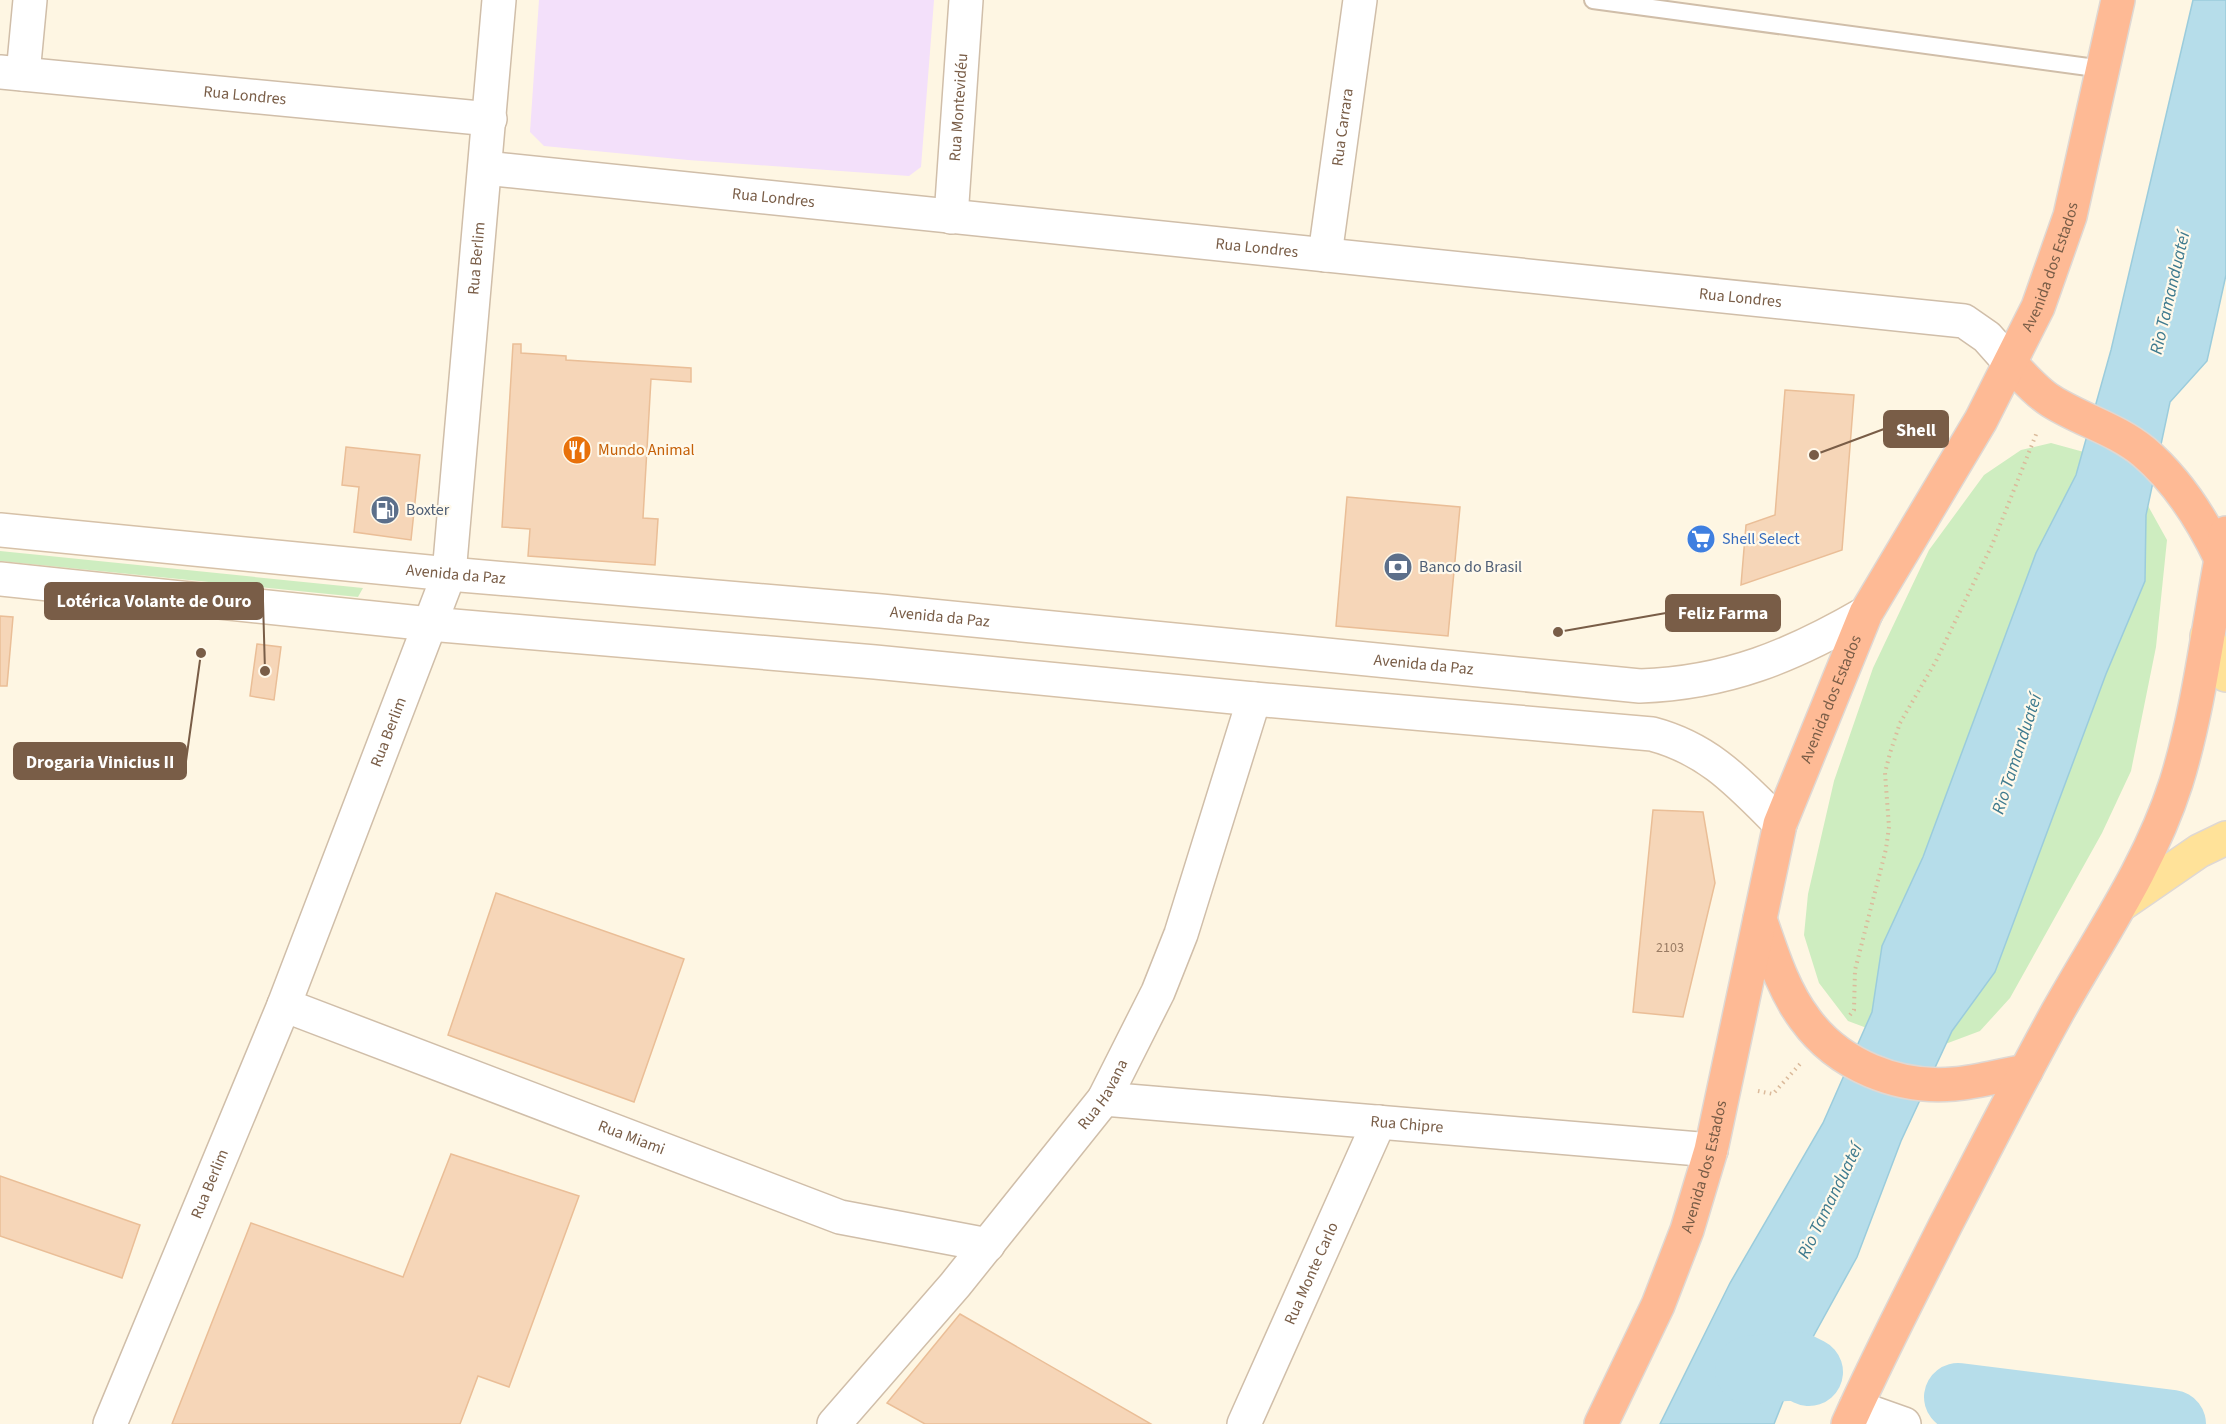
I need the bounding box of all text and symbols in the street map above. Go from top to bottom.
street label: Rua Montevidéu [944,52,973,162]
street label: Rua Londres [202,81,288,110]
street label: Rua Carrara [1326,87,1359,168]
street label: Rua Londres [731,183,816,213]
street label: Avenida dos Estados [2016,200,2084,336]
street label: Rua Berlim [462,221,491,296]
water label: Rio Tamanduateí [2144,226,2197,357]
street label: Rua Londres [1214,233,1300,263]
street label: Rua Londres [1698,283,1783,313]
callout: Shell [1884,411,1948,447]
text: Shell [1896,418,1936,443]
restaurant icon: Mundo Animal [561,434,593,466]
place label: Mundo Animal [598,439,695,461]
fuel station icon: Boxter [369,494,401,526]
place label: Boxter [406,499,450,521]
supermarket icon: Shell Select [1685,523,1717,555]
place label: Shell Select [1722,528,1800,550]
bank icon: Banco do Brasil [1382,551,1414,583]
place label: Banco do Brasil [1419,556,1522,578]
street label: Avenida da Paz [405,559,507,590]
callout: Lotérica Volante de Ouro [45,583,263,619]
text: Lotérica Volante de Ouro [57,589,251,614]
callout: Feliz Farma [1666,595,1780,631]
street label: Avenida da Paz [889,601,991,633]
text: Feliz Farma [1678,601,1768,626]
street label: Avenida dos Estados [1795,631,1867,766]
street label: Avenida da Paz [1373,649,1475,681]
water label: Rio Tamanduateí [1986,688,2049,817]
street label: Rua Berlim [365,694,412,770]
callout: Drogaria Vinicius II [14,743,186,779]
text: Drogaria Vinicius II [26,750,174,775]
house number: 2103 [1656,938,1684,958]
street label: Rua Havana [1073,1055,1133,1134]
street label: Avenida dos Estados [1676,1098,1732,1236]
street label: Rua Chipre [1370,1110,1444,1138]
street label: Rua Miami [595,1115,668,1160]
water label: Rio Tamanduateí [1791,1137,1870,1263]
street label: Rua Berlim [185,1146,234,1222]
street label: Rua Monte Carlo [1279,1219,1344,1328]

